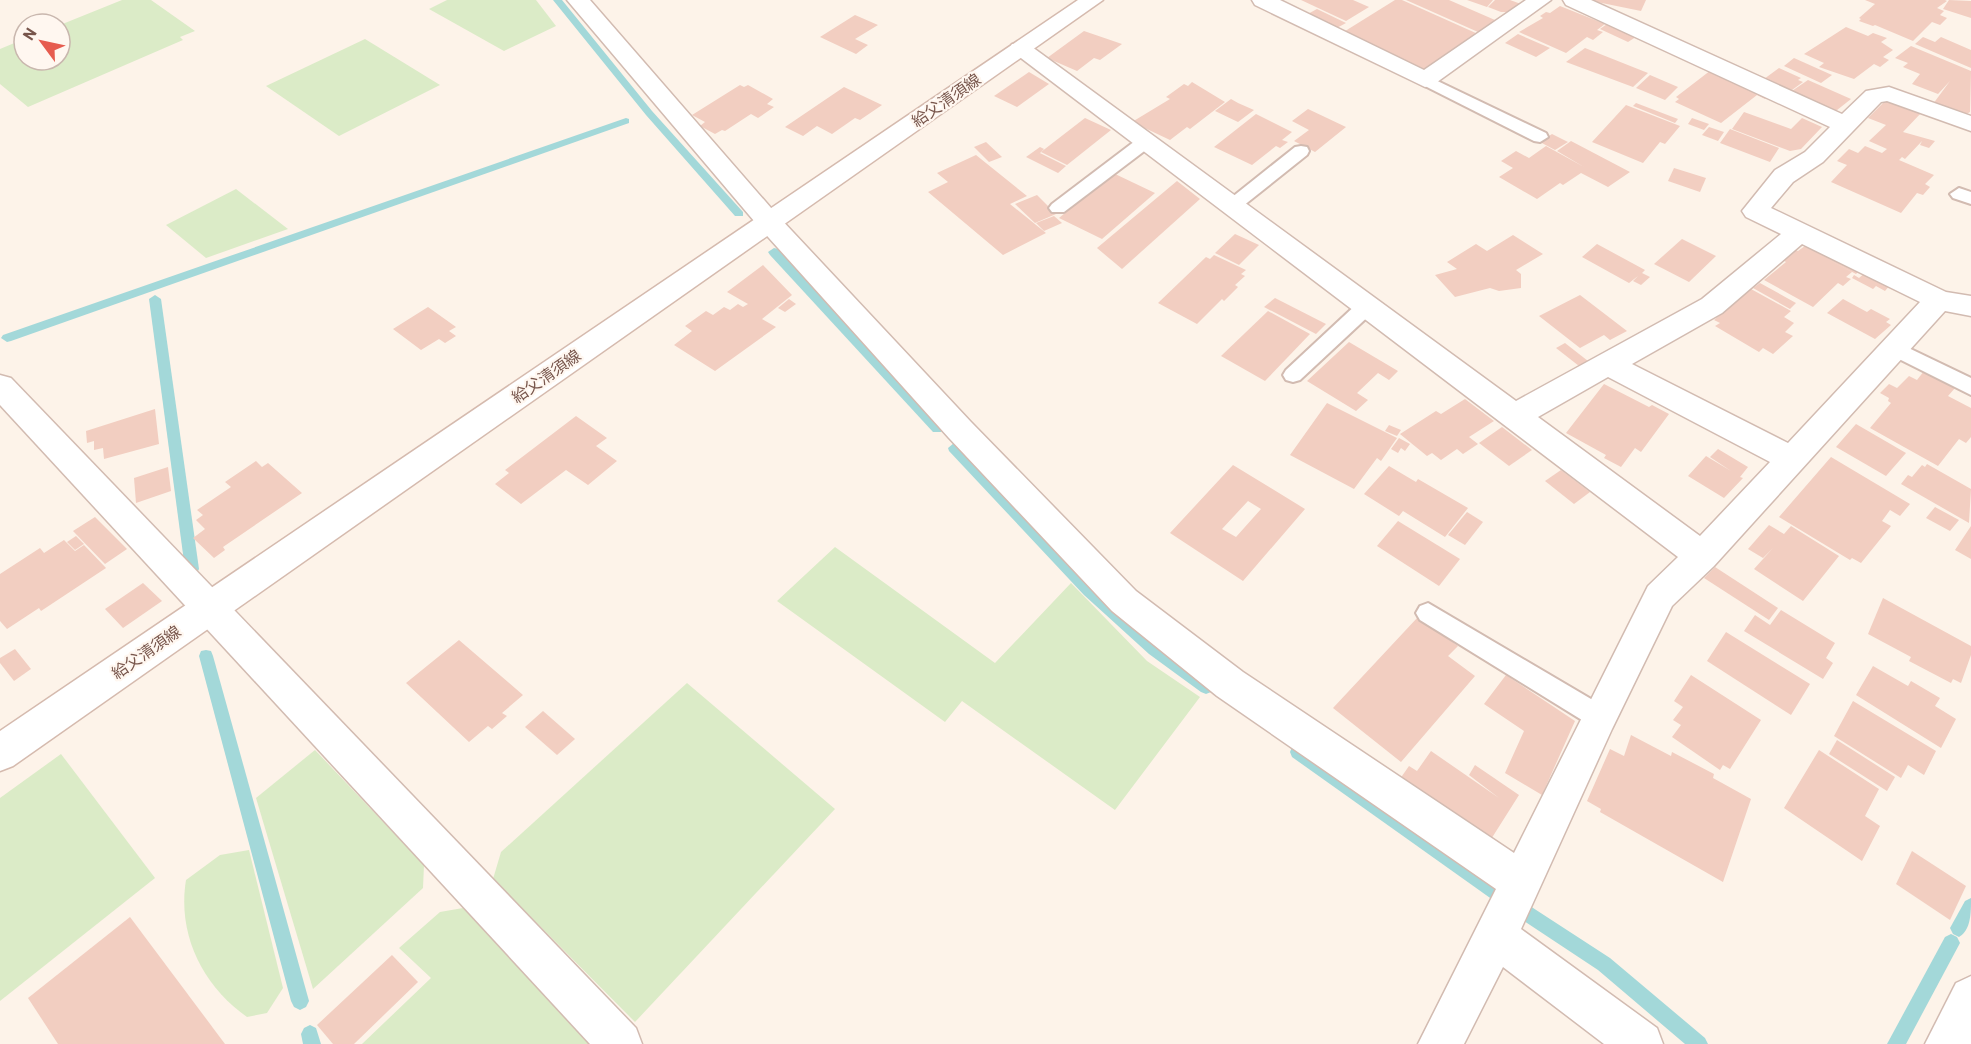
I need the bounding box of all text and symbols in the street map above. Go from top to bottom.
north arrow [12,12,72,72]
text: N [18,24,40,43]
street label: 給父清須線 [907,69,984,130]
street label: 給父清須線 [507,345,584,406]
street label: 給父清須線 [107,621,184,682]

